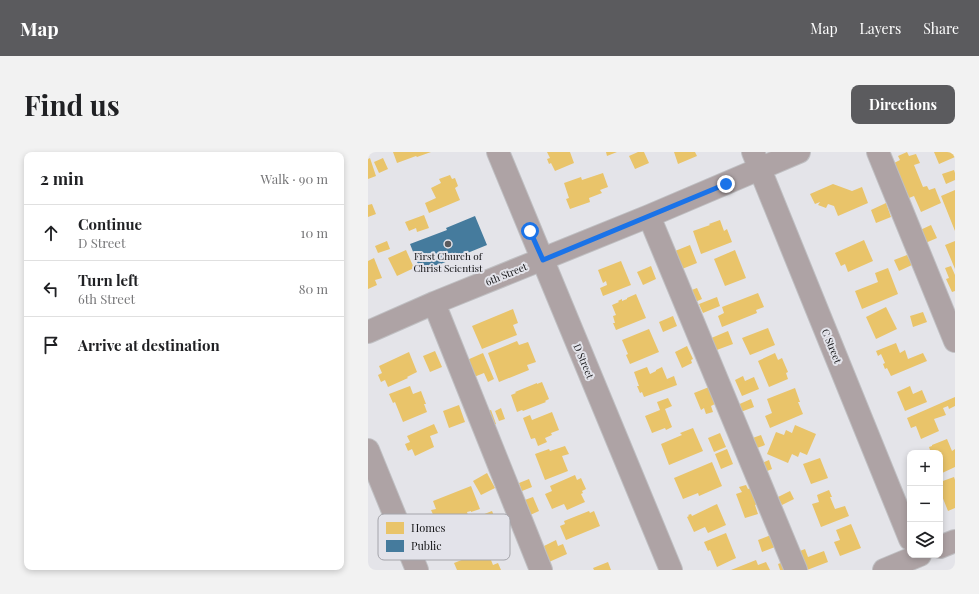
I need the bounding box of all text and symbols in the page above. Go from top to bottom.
text: Map [20,15,59,41]
text: Map [810,19,838,38]
text: Layers [860,19,901,38]
text: Share [923,19,959,38]
button: Directions [851,85,955,124]
text: Find us [24,86,120,123]
text: 2 min [40,167,84,189]
text: Walk · 90 m [261,170,328,187]
route end [717,175,735,193]
text: Continue [78,214,142,234]
icon: ahead [40,222,62,244]
route start [521,222,539,240]
text: 10 m [301,224,328,241]
text: D Street [78,234,126,251]
marker: First Church of Christ Scientist [443,239,453,249]
place label: First Church of Christ Scientist [413,249,483,275]
street label: 6th Street [483,259,529,289]
text: Turn left [78,270,139,290]
icon: left [40,278,62,300]
text: 80 m [299,280,328,297]
text: 6th Street [78,290,135,307]
street label: C Street [819,327,845,366]
icon: arrive [40,334,62,356]
text: Arrive at destination [78,335,220,355]
street label: D Street [570,341,598,381]
map controls [907,450,943,558]
button: + [907,450,943,486]
button: − [907,486,943,522]
legend [378,514,510,560]
text: Homes [411,520,445,535]
button: layers [907,522,943,558]
text: Public [411,538,442,553]

